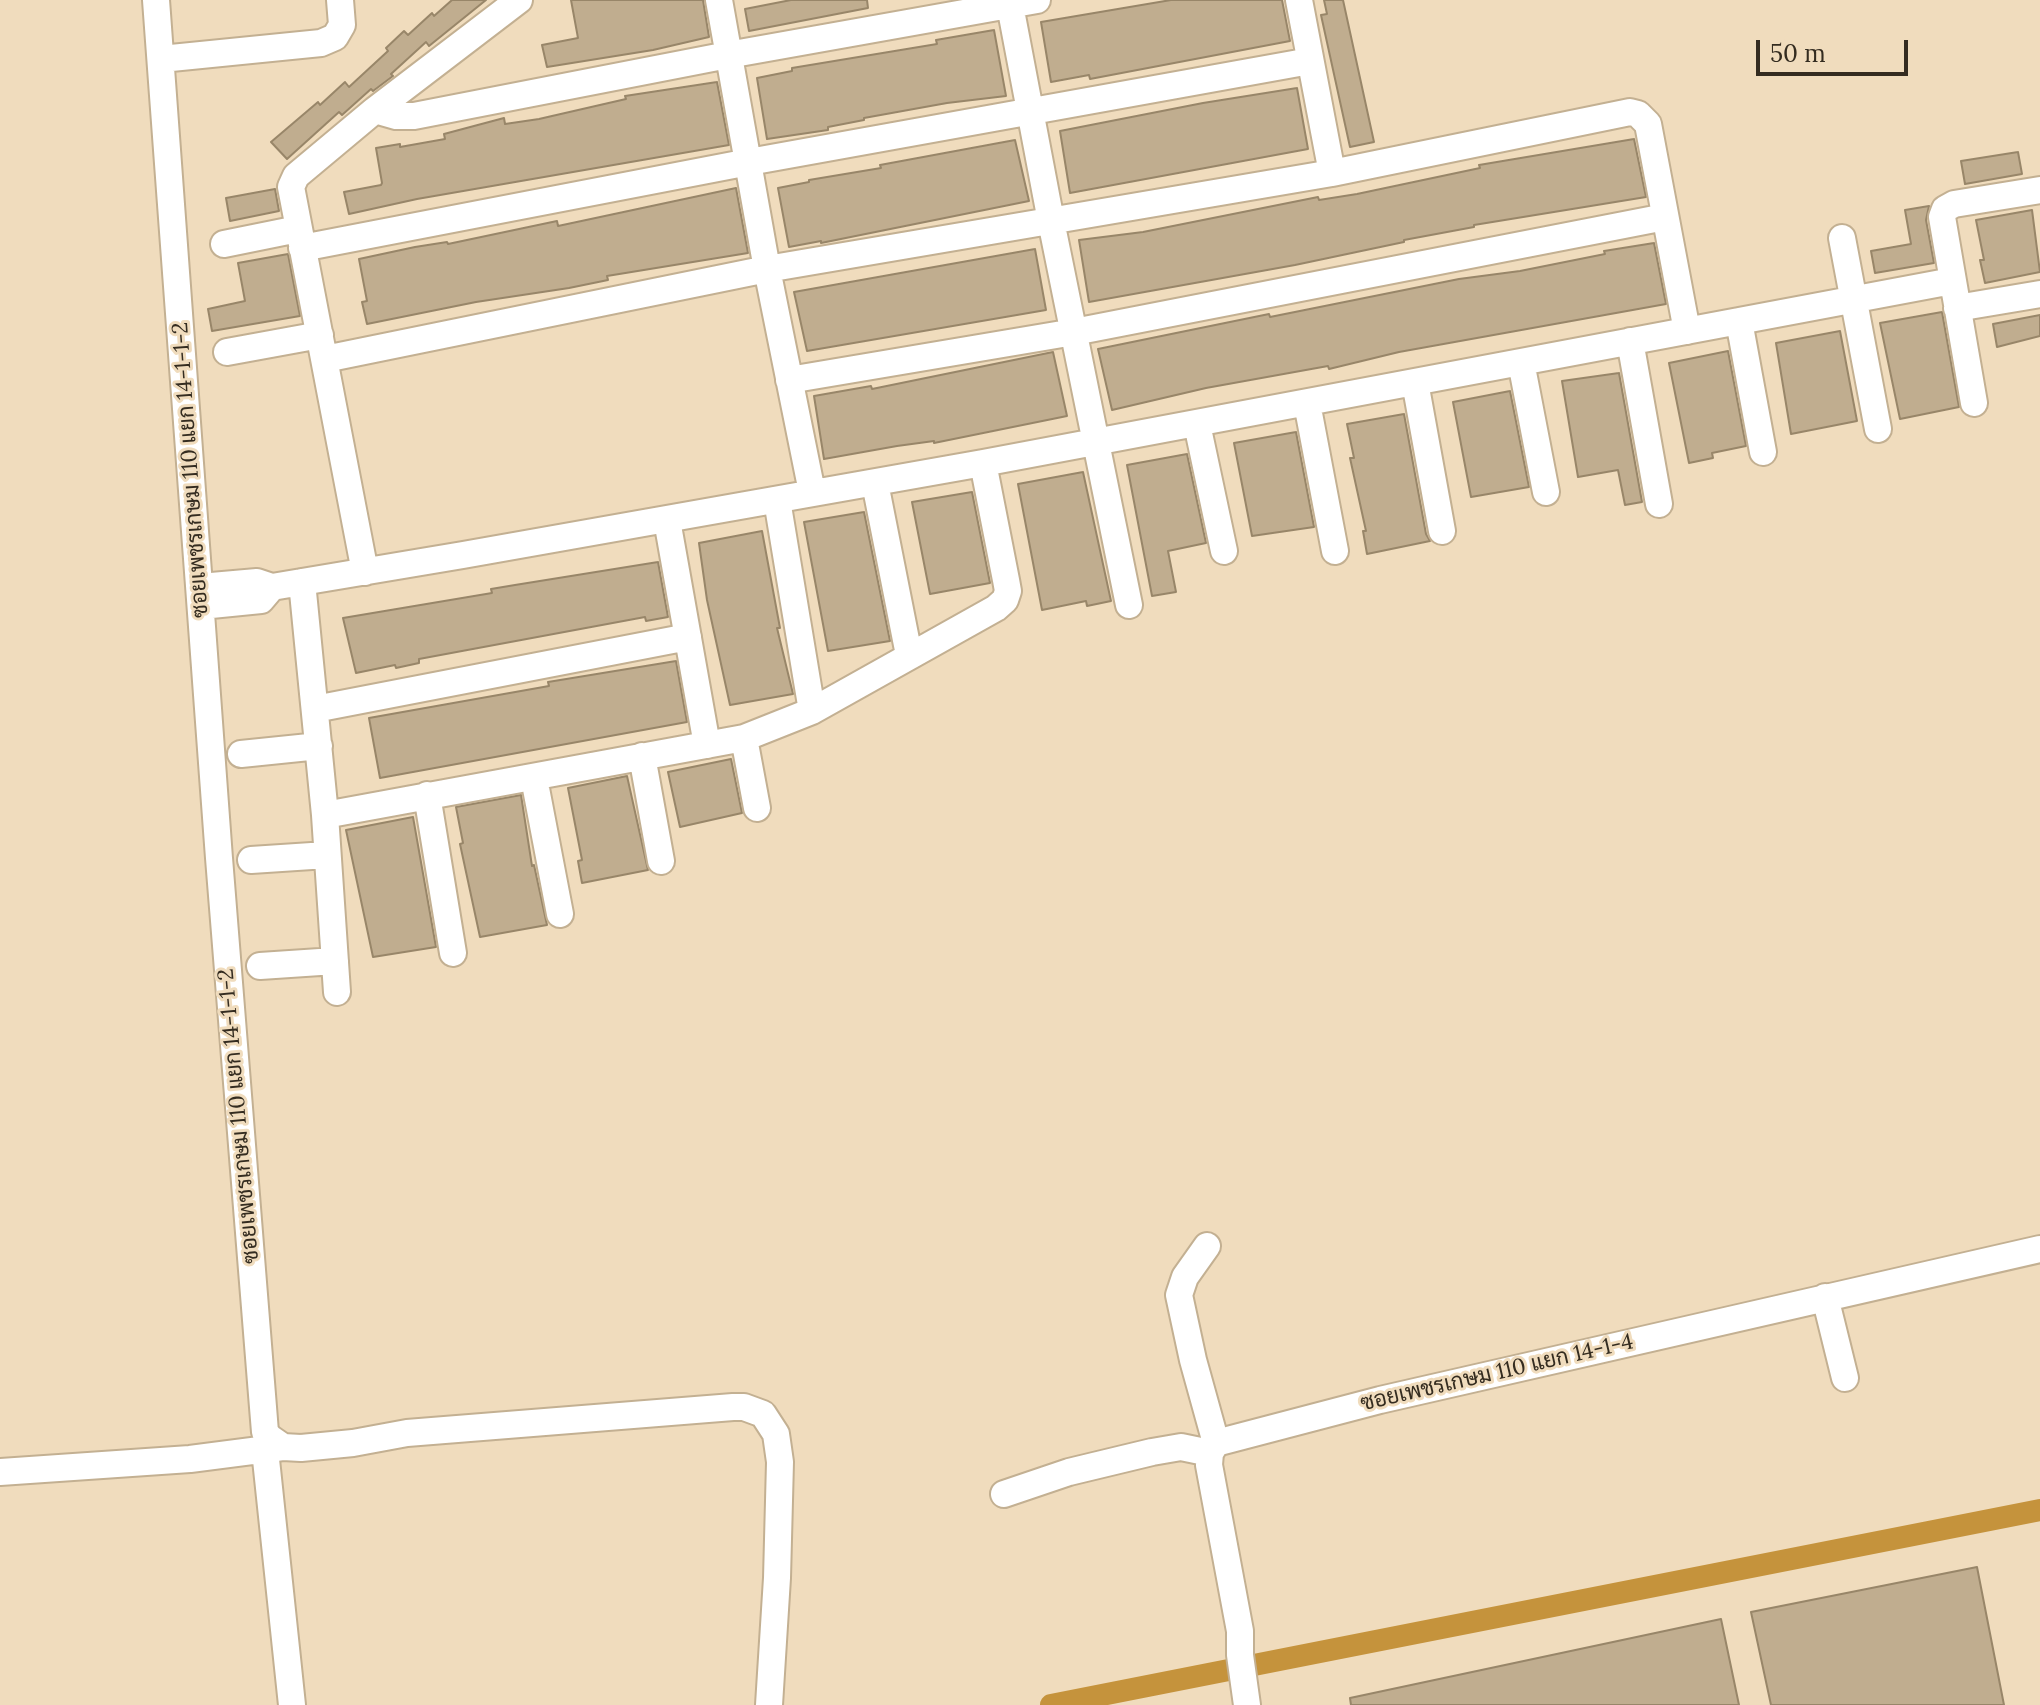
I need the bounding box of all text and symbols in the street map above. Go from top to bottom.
scale bar [1760,24,1912,74]
text: 50 m [1770,38,1826,69]
street label: ซอยเพชรเกษม 110 แยก 14-1-1-2 [167,321,215,619]
street label: ซอยเพชรเกษม 110 แยก 14-1-1-2 [213,967,265,1265]
street label: ซอยเพชรเกษม 110 แยก 14-1-4 [1358,1329,1636,1417]

